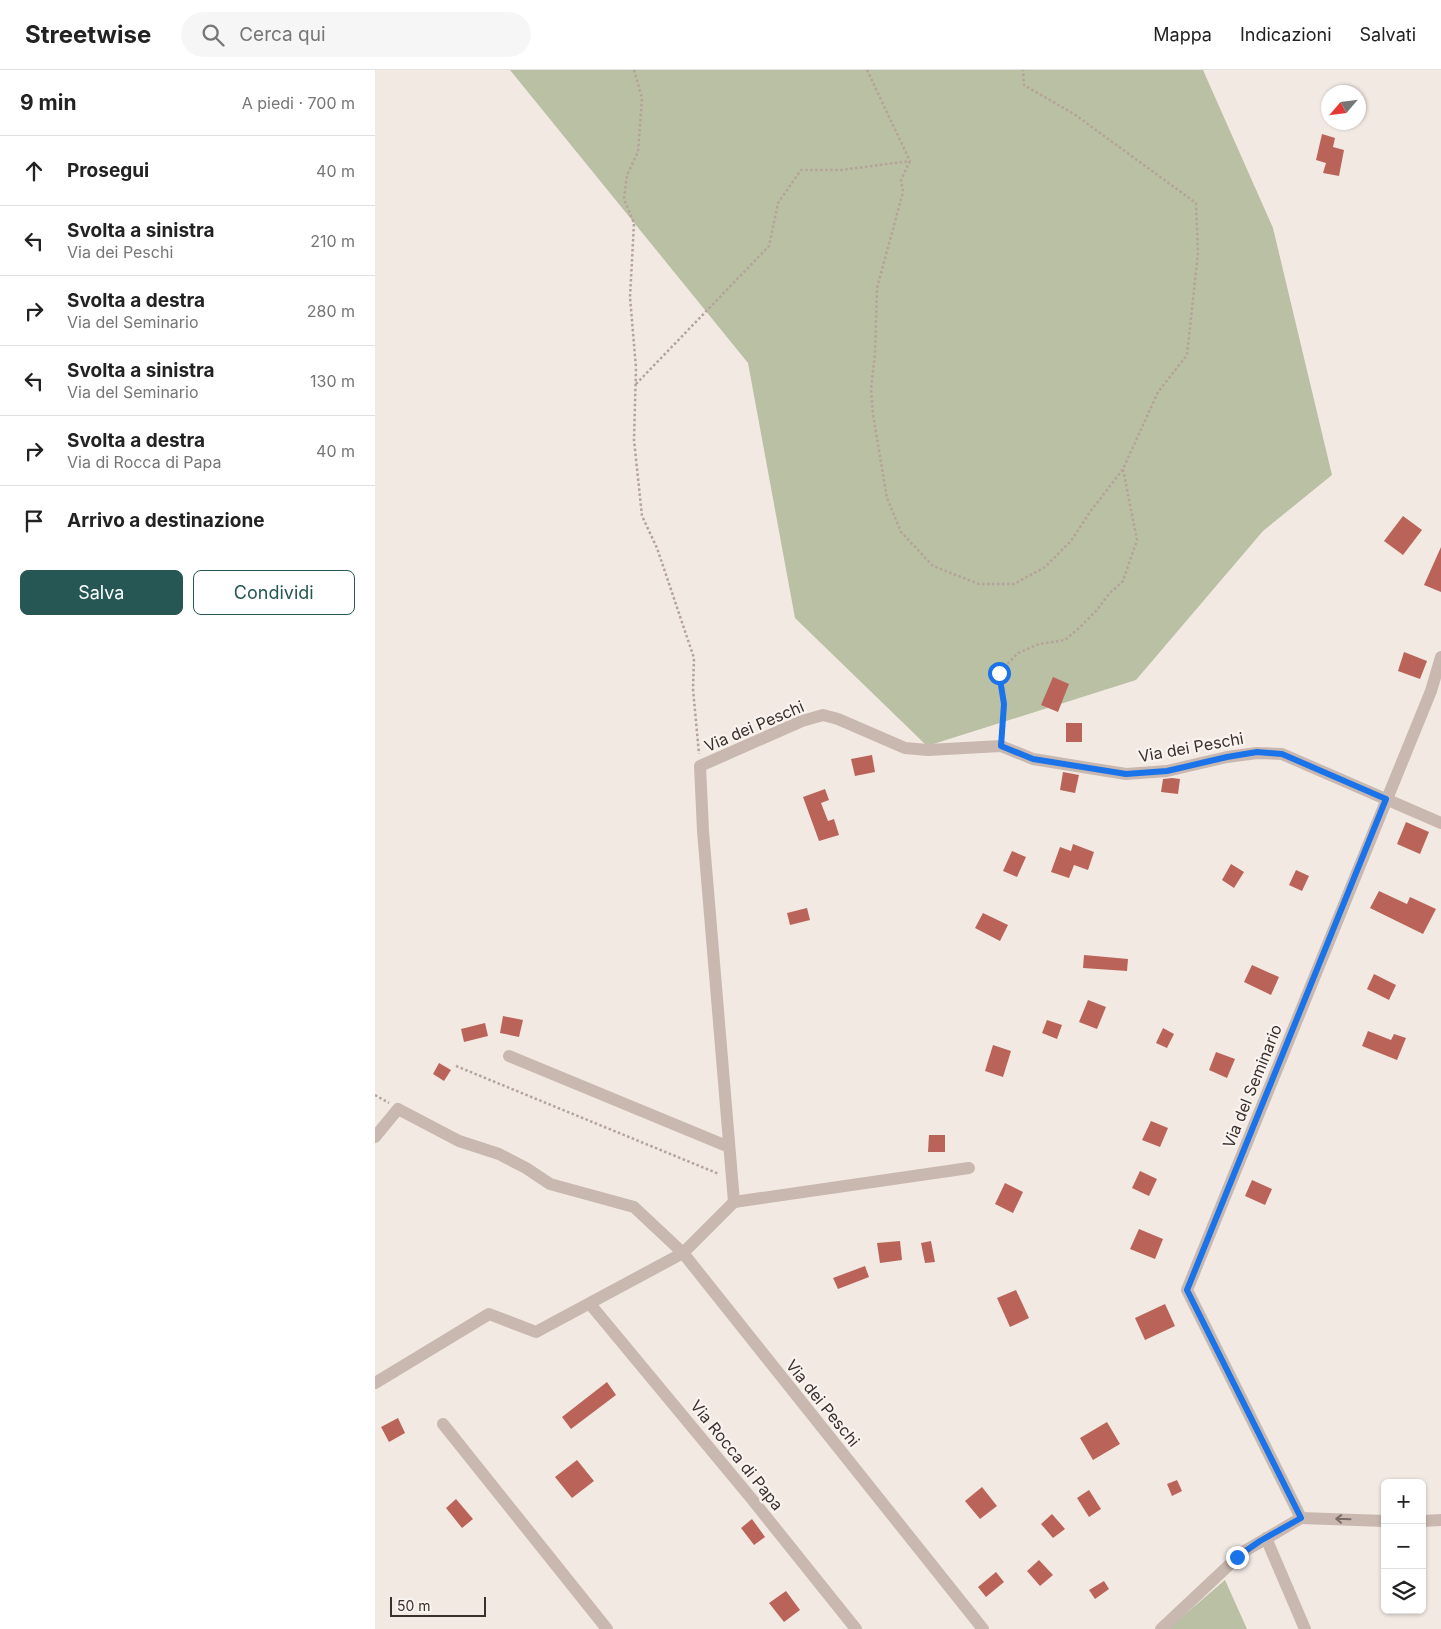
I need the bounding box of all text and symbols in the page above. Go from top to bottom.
search box [181,12,531,57]
text: Streetwise [25,20,151,49]
icon: search [199,21,227,49]
text: Cerca qui [239,23,326,46]
text: Mappa [1153,24,1212,45]
text: Indicazioni [1240,24,1332,45]
text: Salvati [1360,24,1416,45]
north arrow [1321,85,1366,130]
text: 9 min [20,90,77,115]
text: A piedi · 700 m [242,93,355,113]
icon: ahead [20,157,48,185]
text: Prosegui [67,159,149,182]
text: 40 m [316,161,355,181]
text: Svolta a sinistra [67,219,215,242]
icon: left [20,227,48,255]
text: 210 m [310,231,355,251]
text: Via dei Peschi [67,242,173,262]
text: Svolta a destra [67,289,205,312]
icon: right [20,297,48,325]
text: 280 m [307,301,355,321]
text: Via del Seminario [67,312,199,332]
text: Svolta a sinistra [67,359,215,382]
icon: left [20,367,48,395]
text: 130 m [310,371,355,391]
text: Via del Seminario [67,382,199,402]
text: Svolta a destra [67,429,205,452]
icon: right [20,437,48,465]
text: 40 m [316,441,355,461]
text: Via di Rocca di Papa [67,452,221,472]
icon: arrive [20,507,48,535]
text: Arrivo a destinazione [67,509,265,532]
button: Salva [20,570,183,615]
button: Condividi [193,570,355,615]
route start [988,662,1011,685]
street label: Via dei Peschi [701,696,807,756]
street label: Via dei Peschi [1137,728,1245,766]
street label: Via del Seminario [1218,1021,1286,1151]
street label: Via dei Peschi [782,1355,864,1451]
street label: Via Rocca di Papa [686,1396,788,1514]
map controls [1381,1479,1426,1614]
button: + [1381,1479,1426,1524]
one-way arrow [1335,1515,1351,1524]
button: − [1381,1524,1426,1569]
route end [1226,1546,1249,1569]
button: layers [1381,1569,1426,1614]
scale bar [390,1594,486,1617]
text: 50 m [397,1597,431,1614]

